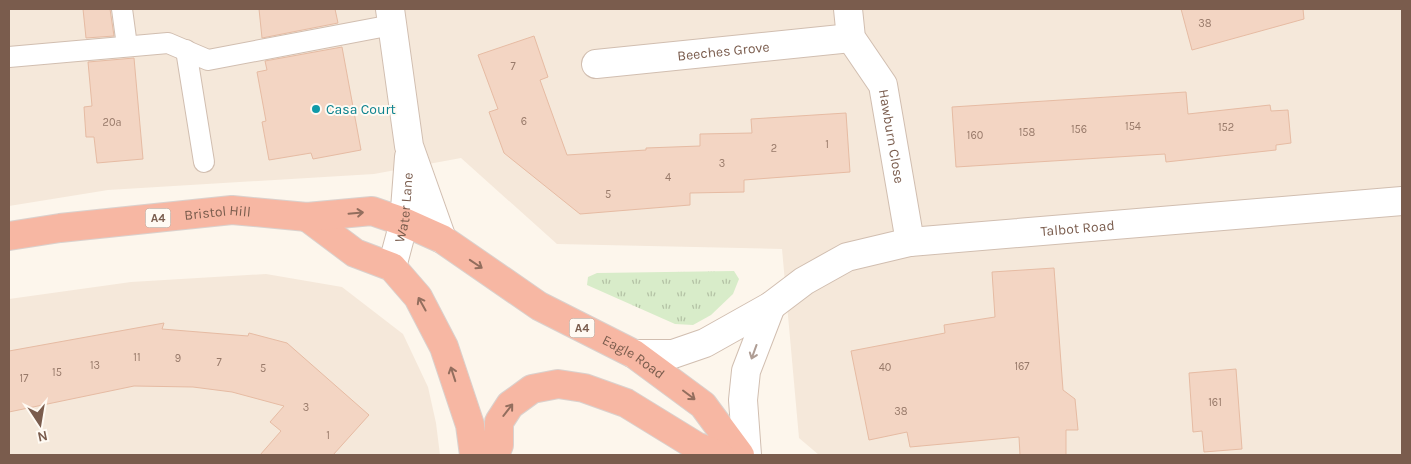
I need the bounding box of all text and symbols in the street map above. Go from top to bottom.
house number: 38 [1198,17,1212,30]
street label: Beeches Grove [676,38,770,65]
house number: 7 [510,60,516,73]
street label: Hawburn Close [875,88,908,185]
place label: Casa Court [326,101,396,118]
marker: Casa Court [310,103,322,115]
house number: 6 [521,115,527,128]
house number: 20a [103,116,121,129]
house number: 154 [1125,120,1141,133]
house number: 152 [1218,121,1234,134]
house number: 156 [1071,123,1087,136]
house number: 158 [1019,126,1036,139]
house number: 160 [967,129,983,142]
house number: 1 [825,138,829,151]
house number: 2 [771,142,777,155]
house number: 3 [719,157,725,170]
house number: 4 [665,171,671,184]
street label: Water Lane [391,172,417,244]
house number: 5 [605,188,611,201]
street label: Bristol Hill [183,202,252,224]
road number: A4 [146,208,170,228]
one-way arrow [348,208,364,217]
street label: Talbot Road [1040,217,1115,240]
one-way arrow [469,259,483,269]
one-way arrow [417,296,427,311]
road number: A4 [570,318,594,338]
street label: Eagle Road [600,331,668,383]
one-way arrow [749,344,758,359]
house number: 11 [133,351,141,364]
house number: 9 [175,352,181,365]
house number: 7 [216,356,222,369]
house number: 13 [90,359,100,372]
house number: 167 [1014,360,1030,373]
house number: 40 [879,361,891,374]
house number: 5 [260,362,266,375]
house number: 15 [52,366,62,379]
one-way arrow [448,367,457,383]
house number: 17 [20,372,28,385]
one-way arrow [682,390,696,400]
house number: 161 [1208,396,1222,409]
north arrow [15,399,65,449]
house number: 3 [303,401,309,414]
one-way arrow [502,404,513,417]
house number: 38 [894,405,908,418]
text: N [36,427,49,446]
house number: 1 [326,429,330,442]

